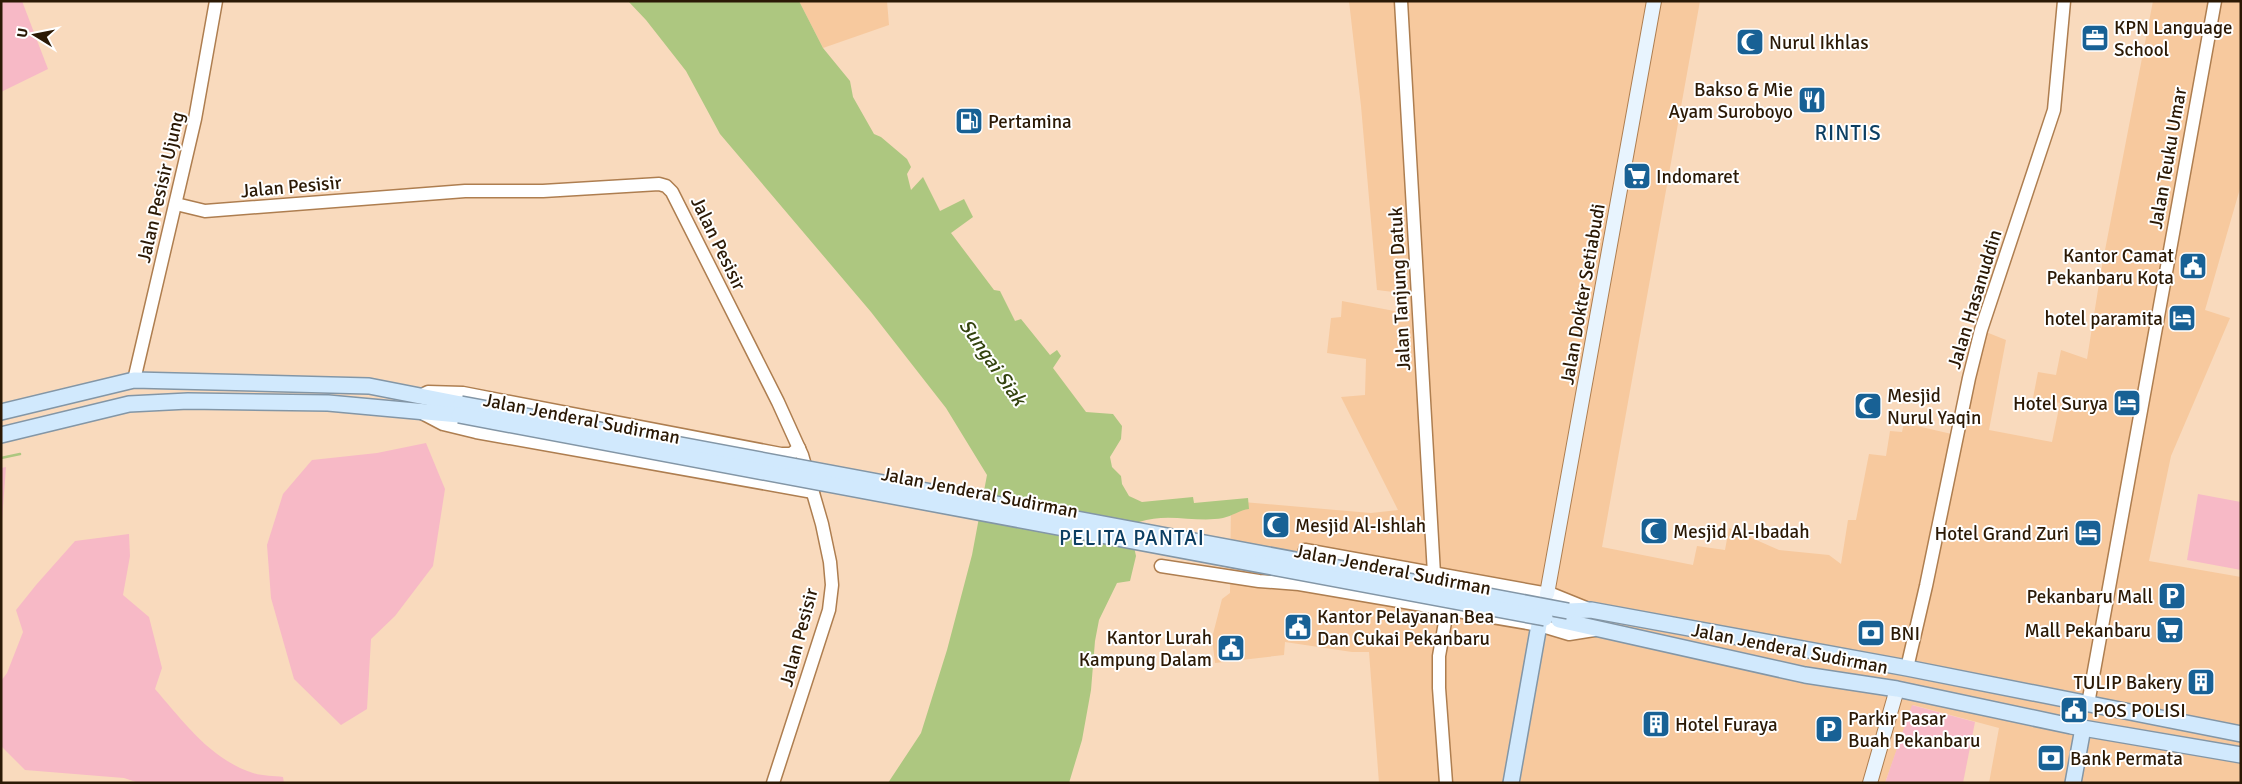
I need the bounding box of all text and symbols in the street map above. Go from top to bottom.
north arrow [10,10,60,60]
place label: KPN Language School [2114,16,2232,62]
office icon: KPN Language School [2080,23,2110,53]
text: U [13,27,32,39]
mosque icon: Nurul Ikhlas [1735,27,1765,57]
place label: Nurul Ikhlas [1769,31,1868,55]
place label: Bakso & Mie Ayam Suroboyo [1668,78,1793,124]
restaurant icon: Bakso & Mie Ayam Suroboyo [1797,85,1827,115]
street label: Jalan Teuku Umar [2144,85,2192,231]
fuel station icon: Pertamina [954,106,984,136]
street label: Jalan Pesisir Ujung [132,109,190,265]
place label: Pertamina [988,110,1072,134]
district label: RINTIS [1814,120,1882,146]
supermarket icon: Indomaret [1622,161,1652,191]
place label: Indomaret [1656,165,1740,189]
street label: Jalan Pesisir [240,171,343,203]
street label: Jalan Pesisir [685,193,751,294]
street label: Jalan Dokter Setiabudi [1555,202,1611,387]
street label: Jalan Tanjung Datuk [1384,206,1416,371]
street label: Jalan Hasanuddin [1942,227,2008,372]
place label: Kantor Camat Pekanbaru Kota [2046,244,2174,290]
public building icon: Kantor Camat Pekanbaru Kota [2178,251,2208,281]
hotel icon: hotel paramita [2167,303,2197,333]
place label: hotel paramita [2045,307,2163,331]
water label: Sungai Siak [954,314,1033,412]
place label: Mesjid Nurul Yaqin [1887,384,1981,430]
street label: Jalan Jenderal Sudirman [481,388,682,450]
hotel icon: Hotel Surya [2112,388,2142,418]
mosque icon: Mesjid Nurul Yaqin [1853,391,1883,421]
place label: Hotel Surya [2013,392,2108,416]
street label: Jalan Jenderal Sudirman [879,462,1080,524]
mosque icon: Mesjid Al-Ishlah [1261,510,1291,540]
place label: Mesjid Al-Ishlah [1295,514,1426,538]
mosque icon: Mesjid Al-Ibadah [1639,516,1669,546]
hotel icon: Hotel Grand Zuri [2073,518,2103,548]
place label: Mesjid Al-Ibadah [1673,520,1810,544]
place label: Hotel Grand Zuri [1934,522,2069,546]
district label: PELITA PANTAI [1059,525,1205,551]
street label: Jalan Jenderal Sudirman [1292,539,1493,601]
parking icon: Pekanbaru Mall [2157,581,2187,611]
street label: Jalan Pesisir [774,585,824,689]
place label: Pekanbaru Mall [2027,585,2153,609]
place label: Kantor Pelayanan Bea Dan Cukai Pekanbaru [1317,605,1494,651]
public building icon: Kantor Pelayanan Bea Dan Cukai Pekanbaru [1283,612,1313,642]
supermarket icon: Mall Pekanbaru [2155,615,2185,645]
street label: Jalan Jenderal Sudirman [1689,618,1890,680]
bank icon: BNI [1856,618,1886,648]
place label: Mall Pekanbaru [2025,619,2151,643]
place label: BNI [1890,622,1920,646]
place label: Kantor Lurah Kampung Dalam [1079,626,1212,672]
public building icon: Kantor Lurah Kampung Dalam [1216,633,1246,663]
building icon: TULIP Bakery [2186,667,2216,697]
place label: TULIP Bakery [2074,671,2182,695]
public building icon: POS POLISI [2059,695,2089,725]
place label: POS POLISI [2093,699,2186,723]
place label: Parkir Pasar Buah Pekanbaru [1848,707,1980,753]
building icon: Hotel Furaya [1641,709,1671,739]
place label: Hotel Furaya [1675,713,1778,737]
parking icon: Parkir Pasar Buah Pekanbaru [1814,714,1844,744]
bank icon: Bank Permata [2036,743,2066,773]
place label: Bank Permata [2070,747,2183,771]

